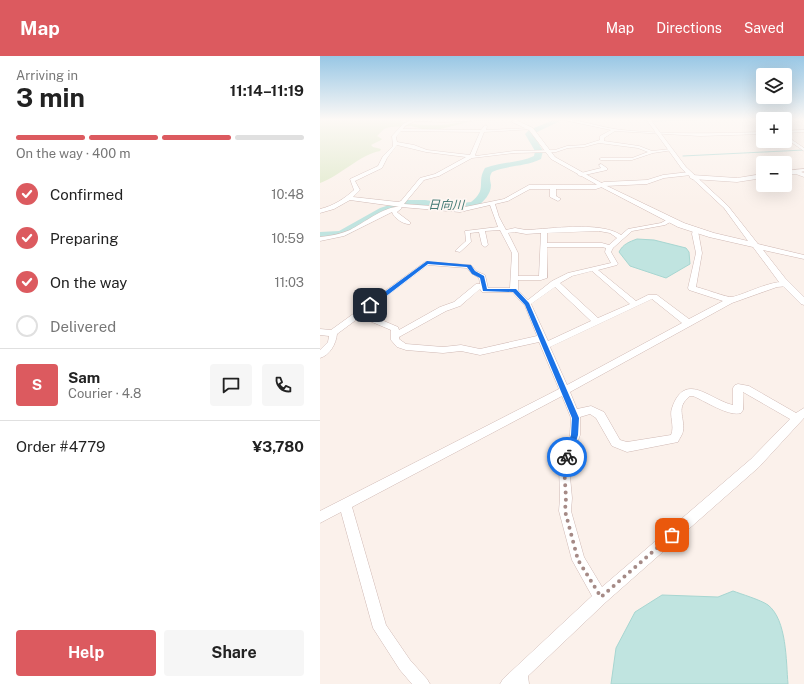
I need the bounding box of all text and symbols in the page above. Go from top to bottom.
text: Map [20,17,60,39]
text: Map [606,20,634,36]
text: Directions [656,20,722,36]
text: Saved [744,20,784,36]
text: Arriving in [16,68,78,83]
map controls [756,68,792,192]
button: layers [756,68,792,104]
text: 3 min [16,82,85,113]
text: 11:14–11:19 [230,82,304,99]
button: + [756,112,792,148]
text: On the way · 400 m [16,146,131,161]
button: − [756,156,792,192]
icon: check [16,183,38,205]
text: Confirmed [50,186,123,203]
text: 10:48 [271,187,304,202]
water label: 日向川 [428,198,466,212]
icon: check [16,227,38,249]
text: Preparing [50,230,119,247]
text: 10:59 [271,231,304,246]
icon: check [16,271,38,293]
text: On the way [50,274,127,291]
text: 11:03 [274,275,304,290]
pin [353,288,387,322]
icon: home [359,294,381,316]
text: Delivered [50,318,116,335]
button: chat [210,364,252,406]
button: phone [262,364,304,406]
text: Sam [68,369,100,386]
text: S [32,376,42,393]
text: Courier · 4.8 [68,386,141,401]
courier [547,437,587,477]
text: Order #4779 [16,438,105,455]
text: ¥3,780 [252,438,304,455]
icon: bike [556,446,578,468]
pin [655,518,689,552]
icon: bag [661,524,683,546]
button: Help [16,630,156,676]
button: Share [164,630,304,676]

